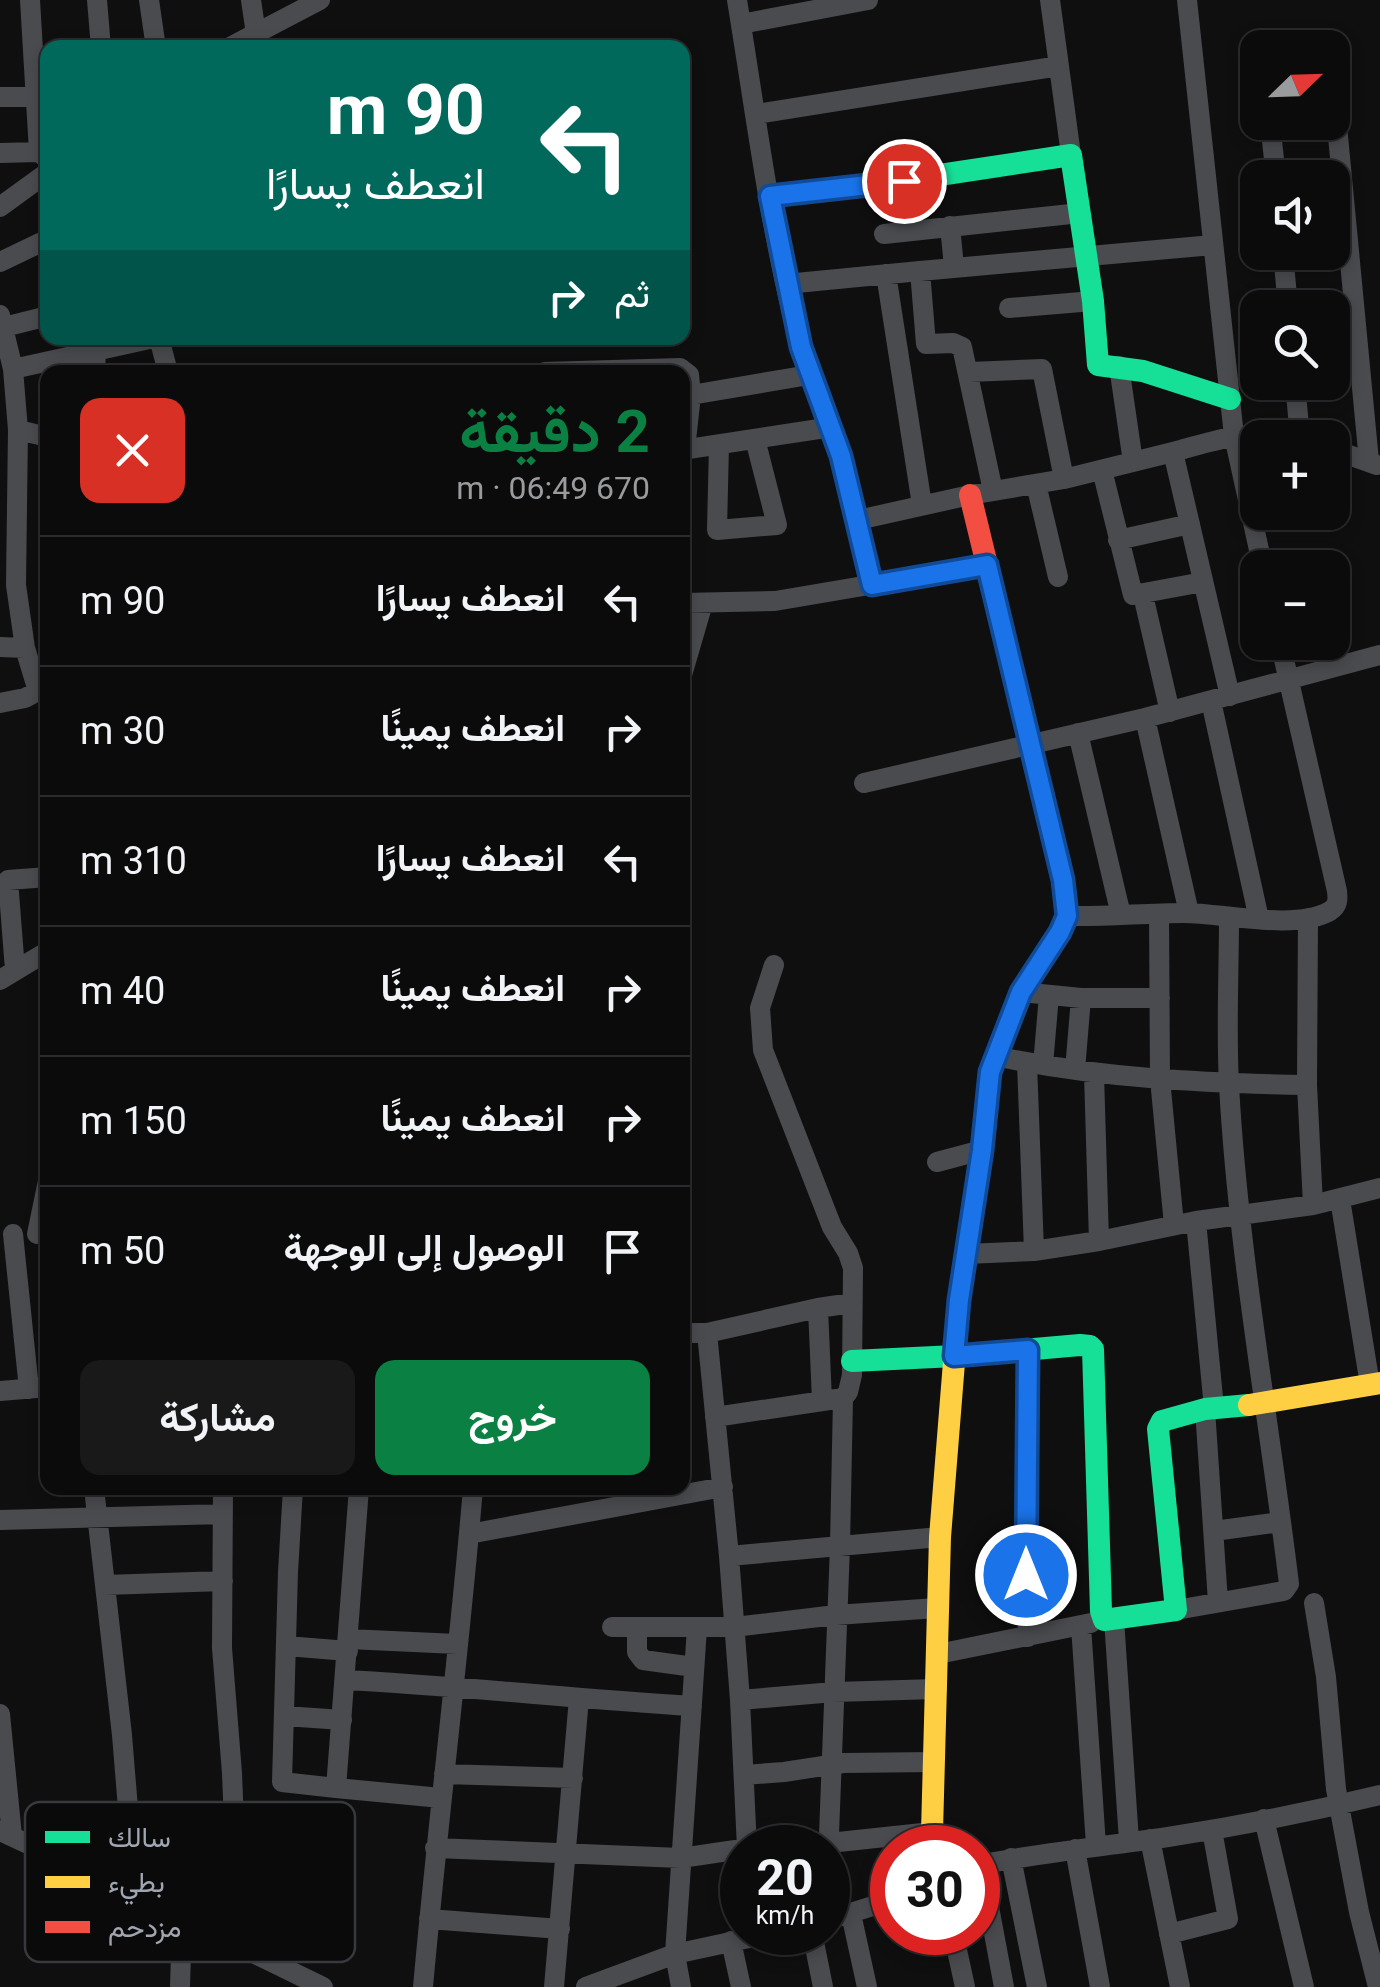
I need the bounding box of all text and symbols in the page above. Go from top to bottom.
north arrow [1240,30,1350,140]
map controls [1240,30,1350,660]
text: 90 m [327,69,485,151]
icon: left [520,80,650,210]
pin [862,139,947,224]
icon: arrive [877,154,932,209]
text: انعطف يسارًا [266,157,485,210]
button: sound [1240,160,1350,270]
icon: right [539,270,594,325]
text: ثم [614,272,650,316]
button: search [1240,290,1350,400]
text: 2 دقيقة [459,396,650,467]
button: close [80,398,185,503]
button: + [1240,420,1350,530]
text: 670 m · 06:49 [456,469,650,507]
button: − [1240,550,1350,660]
icon: left [595,574,650,629]
text: انعطف يسارًا [376,576,565,620]
text: 90 m [80,579,165,623]
icon: right [595,704,650,759]
text: انعطف يمينًا [380,706,565,750]
text: 30 m [80,709,165,753]
icon: left [595,834,650,889]
text: انعطف يسارًا [376,836,565,880]
text: 310 m [80,839,187,883]
icon: right [595,964,650,1019]
text: انعطف يمينًا [380,966,565,1010]
text: 40 m [80,969,165,1013]
icon: right [595,1094,650,1149]
text: انعطف يمينًا [380,1096,565,1140]
text: 150 m [80,1099,187,1143]
icon: arrive [595,1224,650,1279]
text: الوصول إلى الوجهة [283,1226,565,1270]
text: 50 m [80,1229,165,1273]
button: مشاركة [80,1360,355,1475]
button: خروج [375,1360,650,1475]
position arrow [974,1523,1078,1627]
legend [25,1802,355,1962]
text: سالك [108,1821,171,1854]
speed limit sign: 30 [870,1825,1000,1955]
text: 20 [756,1849,814,1907]
text: بطيء [108,1866,165,1905]
text: km/h [756,1901,814,1930]
text: مزدحم [108,1911,181,1946]

